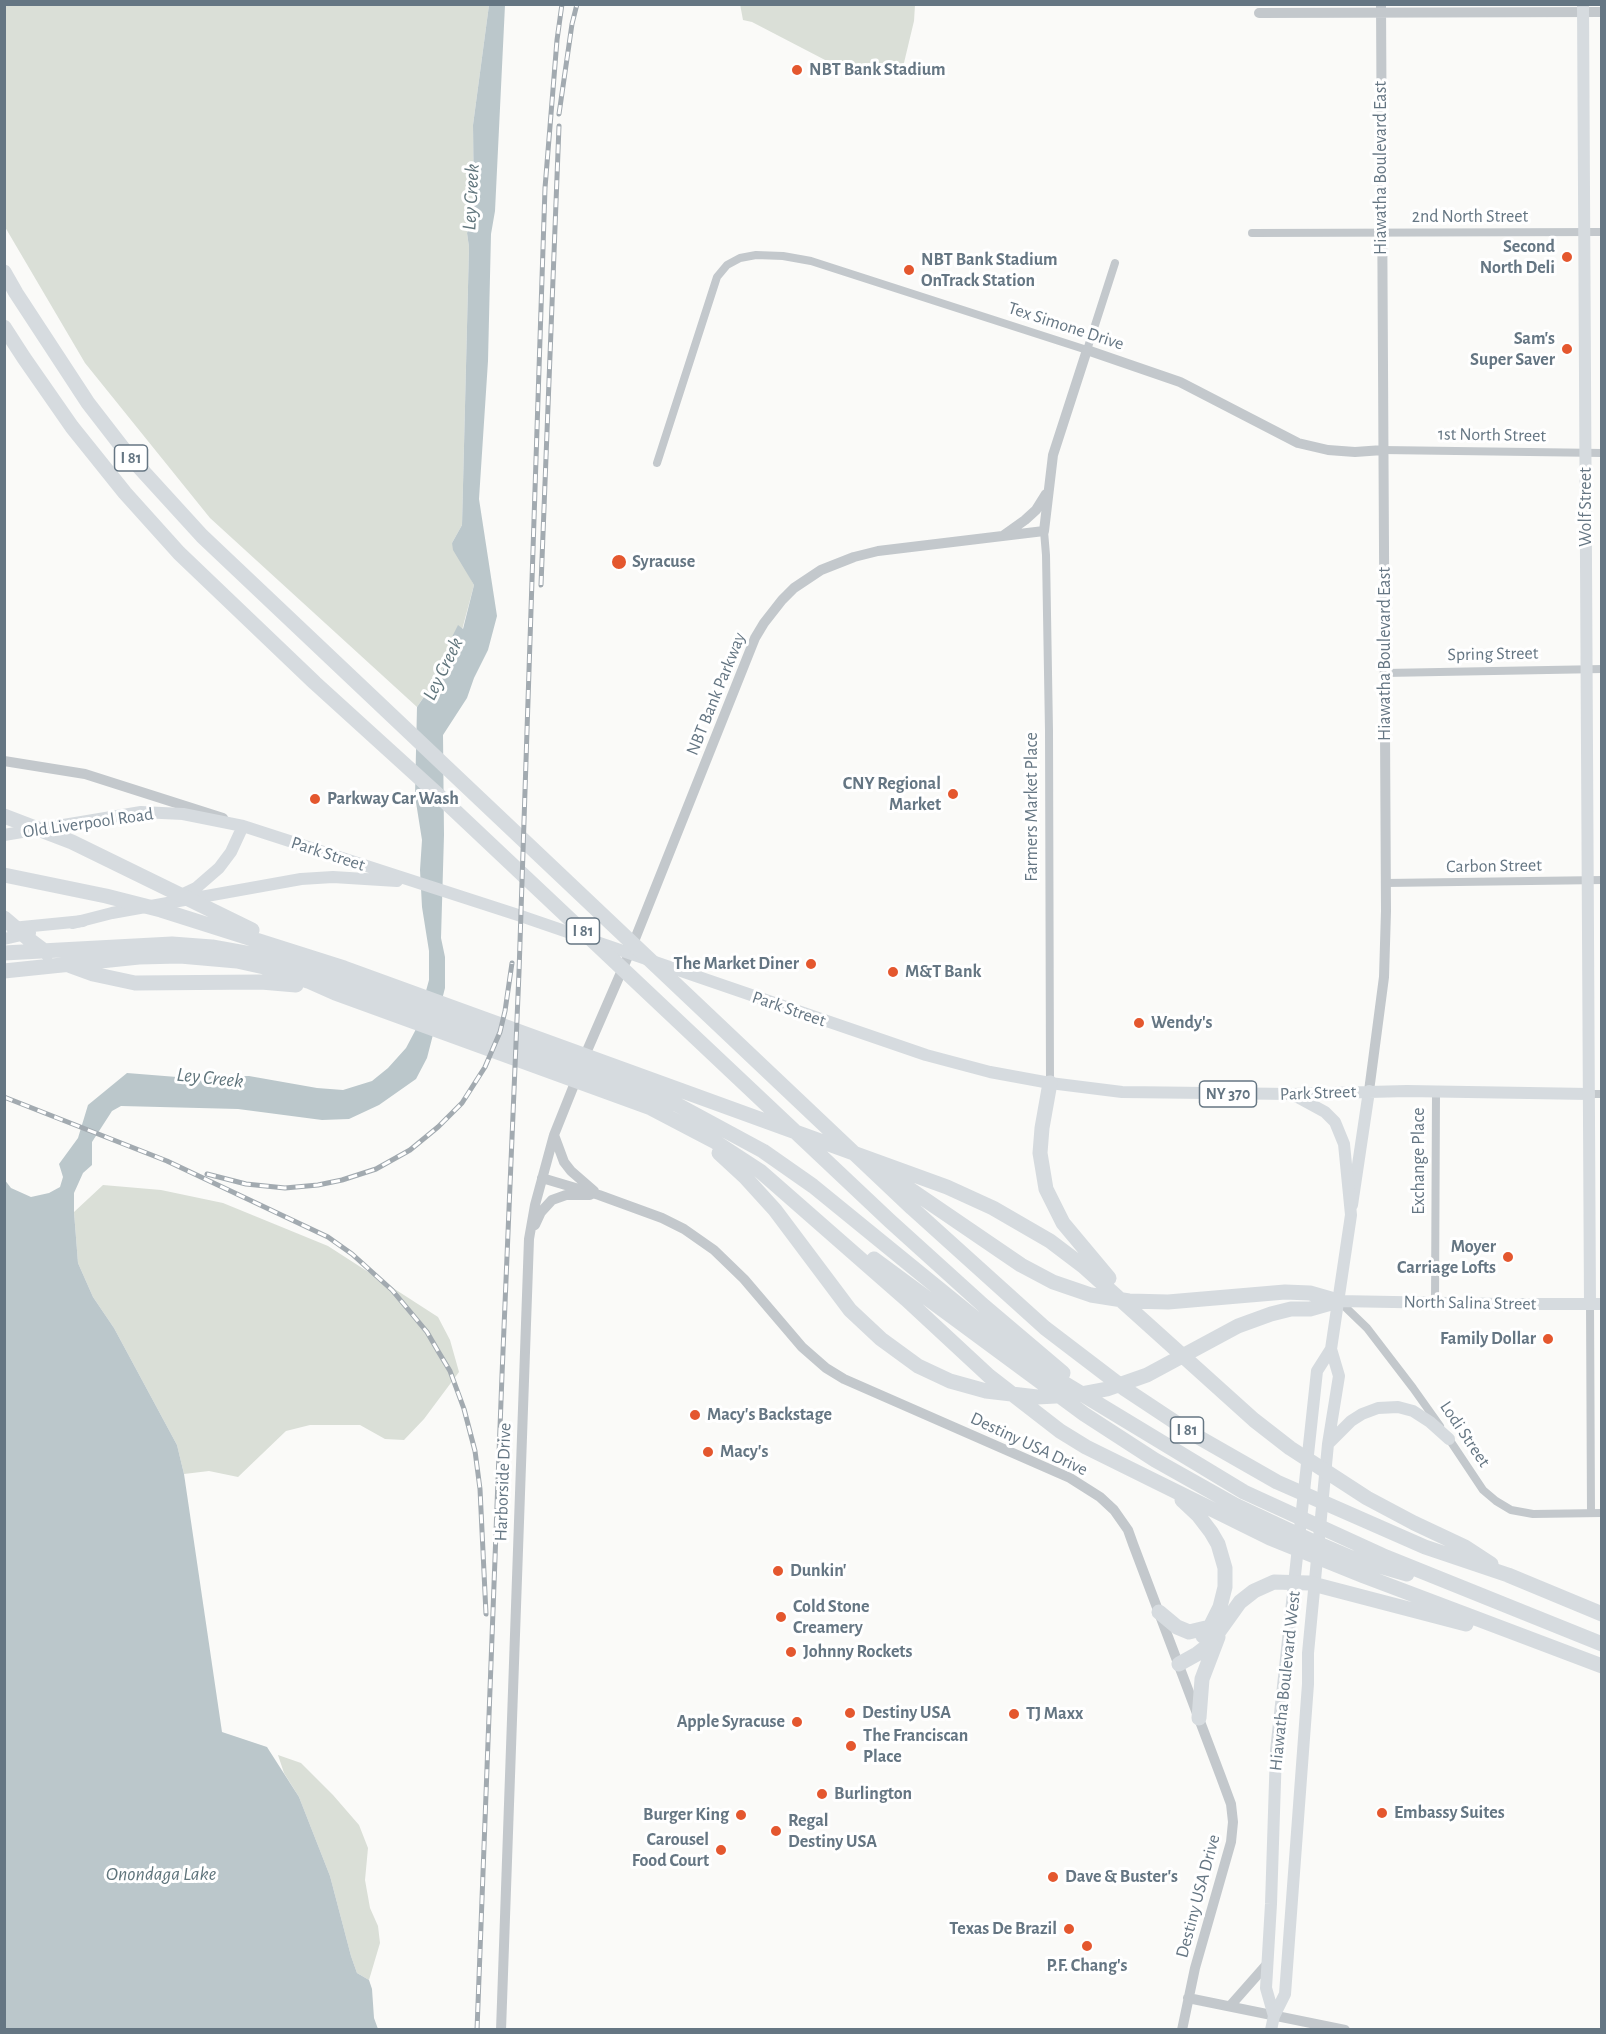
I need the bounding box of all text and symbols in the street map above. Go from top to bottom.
place label: NBT Bank Stadium [809,59,945,81]
marker: NBT Bank Stadium [790,63,804,77]
street label: Hiawatha Boulevard East [1370,81,1392,255]
water label: Ley Creek [457,163,485,231]
street label: 2nd North Street [1412,206,1528,228]
place label: Second North Deli [1480,236,1555,278]
place label: NBT Bank Stadium OnTrack Station [921,249,1057,292]
marker: Second North Deli [1560,250,1574,264]
marker: NBT Bank Stadium OnTrack Station [902,263,916,277]
street label: Tex Simone Drive [1005,297,1127,355]
place label: Sam's Super Saver [1470,328,1555,370]
marker: Sam's Super Saver [1560,342,1574,356]
street label: 1st North Street [1438,423,1546,447]
road number: I 81 [114,445,148,471]
street label: Wolf Street [1575,467,1597,547]
place label: Syracuse [632,551,695,573]
marker: Syracuse [610,553,628,571]
street label: Hiawatha Boulevard East [1374,567,1396,741]
street label: NBT Bank Parkway [682,629,750,759]
water label: Ley Creek [418,634,468,704]
street label: Spring Street [1447,642,1539,666]
street label: Farmers Market Place [1021,732,1043,882]
place label: CNY Regional Market [843,773,941,816]
marker: CNY Regional Market [946,787,960,801]
place label: Parkway Car Wash [327,788,459,810]
marker: Parkway Car Wash [308,792,322,806]
street label: Old Liverpool Road [21,803,155,843]
street label: Park Street [288,832,368,876]
street label: Carbon Street [1446,854,1542,878]
road number: I 81 [566,918,600,944]
place label: The Market Diner [674,953,799,975]
marker: The Market Diner [804,957,818,971]
place label: M&T Bank [905,961,981,983]
marker: M&T Bank [886,965,900,979]
street label: Park Street [749,986,829,1032]
place label: Wendy's [1151,1012,1212,1034]
marker: Wendy's [1132,1016,1146,1030]
water label: Ley Creek [175,1063,245,1093]
road number: NY 370 [1200,1081,1256,1107]
street label: Park Street [1279,1081,1357,1105]
street label: Exchange Place [1408,1107,1430,1215]
place label: Moyer Carriage Lofts [1397,1236,1496,1278]
marker: Moyer Carriage Lofts [1501,1250,1515,1264]
street label: North Salina Street [1403,1291,1537,1315]
place label: Family Dollar [1440,1328,1536,1350]
marker: Family Dollar [1541,1332,1555,1346]
street label: Lodi Street [1435,1397,1495,1471]
place label: Macy's Backstage [707,1404,832,1426]
street label: Destiny USA Drive [967,1407,1091,1481]
marker: Macy's Backstage [688,1408,702,1422]
road number: I 81 [1170,1417,1204,1443]
street label: Harborside Drive [490,1422,516,1542]
place label: Macy's [720,1441,768,1463]
marker: Macy's [701,1445,715,1459]
place label: Dunkin' [790,1560,847,1582]
marker: Dunkin' [771,1564,785,1578]
street label: Hiawatha Boulevard West [1265,1590,1305,1772]
place label: Cold Stone Creamery [793,1596,870,1638]
marker: Cold Stone Creamery [774,1610,788,1624]
place label: Johnny Rockets [803,1641,912,1663]
marker: Johnny Rockets [784,1645,798,1659]
place label: Destiny USA [862,1702,951,1724]
place label: TJ Maxx [1026,1703,1083,1725]
marker: Destiny USA [843,1706,857,1720]
marker: TJ Maxx [1007,1707,1021,1721]
place label: Apple Syracuse [677,1711,785,1733]
marker: Apple Syracuse [790,1715,804,1729]
place label: The Franciscan Place [863,1725,968,1768]
marker: The Franciscan Place [844,1739,858,1753]
place label: Burlington [834,1783,912,1805]
marker: Burlington [815,1787,829,1801]
place label: Embassy Suites [1394,1802,1505,1824]
place label: Burger King [643,1804,729,1826]
marker: Embassy Suites [1375,1806,1389,1820]
marker: Burger King [734,1808,748,1822]
place label: Regal Destiny USA [788,1810,877,1852]
marker: Regal Destiny USA [769,1824,783,1838]
place label: Carousel Food Court [632,1829,709,1872]
street label: Destiny USA Drive [1171,1832,1225,1960]
marker: Carousel Food Court [714,1843,728,1857]
water label: Onondaga Lake [106,1862,216,1886]
place label: Dave & Buster's [1065,1866,1178,1888]
marker: Dave & Buster's [1046,1870,1060,1884]
place label: Texas De Brazil [949,1918,1057,1940]
marker: Texas De Brazil [1062,1922,1076,1936]
marker: P.F. Chang's [1080,1939,1094,1953]
place label: P.F. Chang's [1047,1955,1127,1977]

